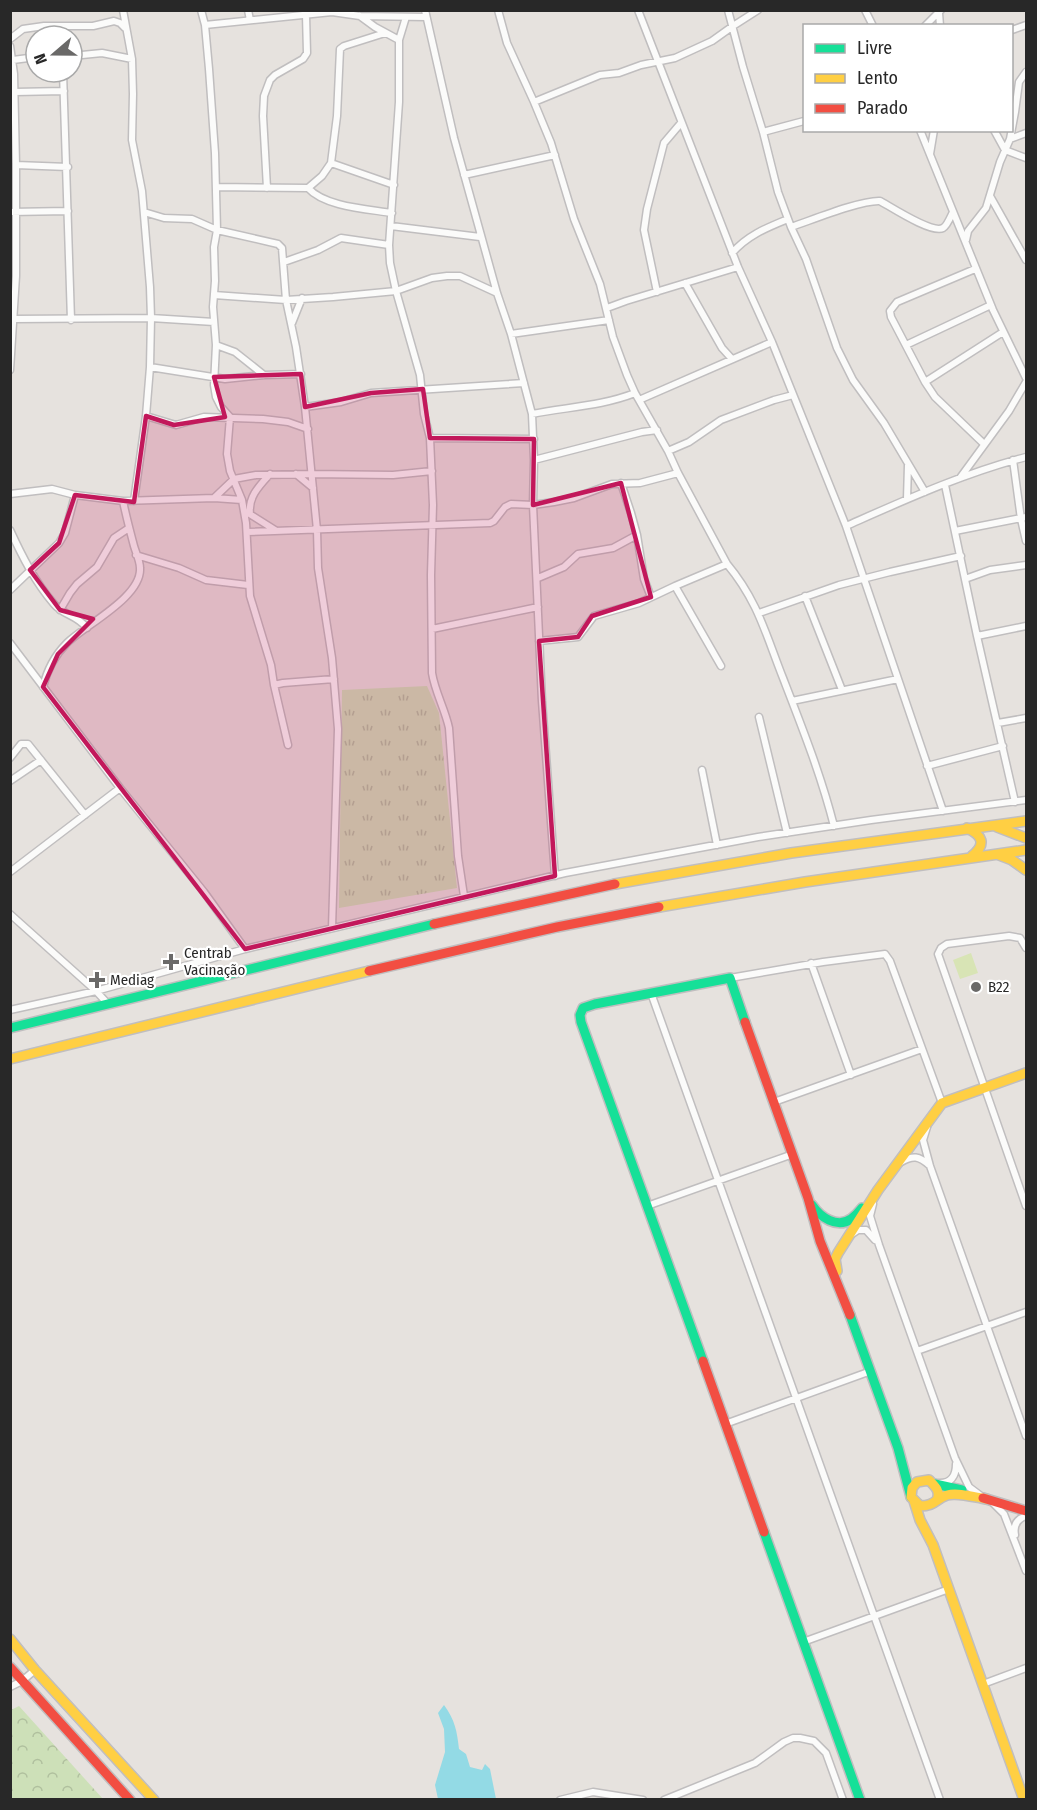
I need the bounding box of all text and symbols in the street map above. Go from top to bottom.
north arrow [24,24,84,84]
legend [803,24,1013,132]
text: Livre [857,37,892,59]
text: N [30,51,51,67]
text: Lento [857,67,898,89]
text: Parado [857,97,908,119]
place label: Centrab Vacinação [184,944,245,979]
marker: Centrab Vacinação [162,953,180,971]
marker: Mediag [88,971,106,989]
place label: Mediag [110,971,154,989]
place label: B22 [988,978,1010,996]
marker: B22 [969,980,983,994]

